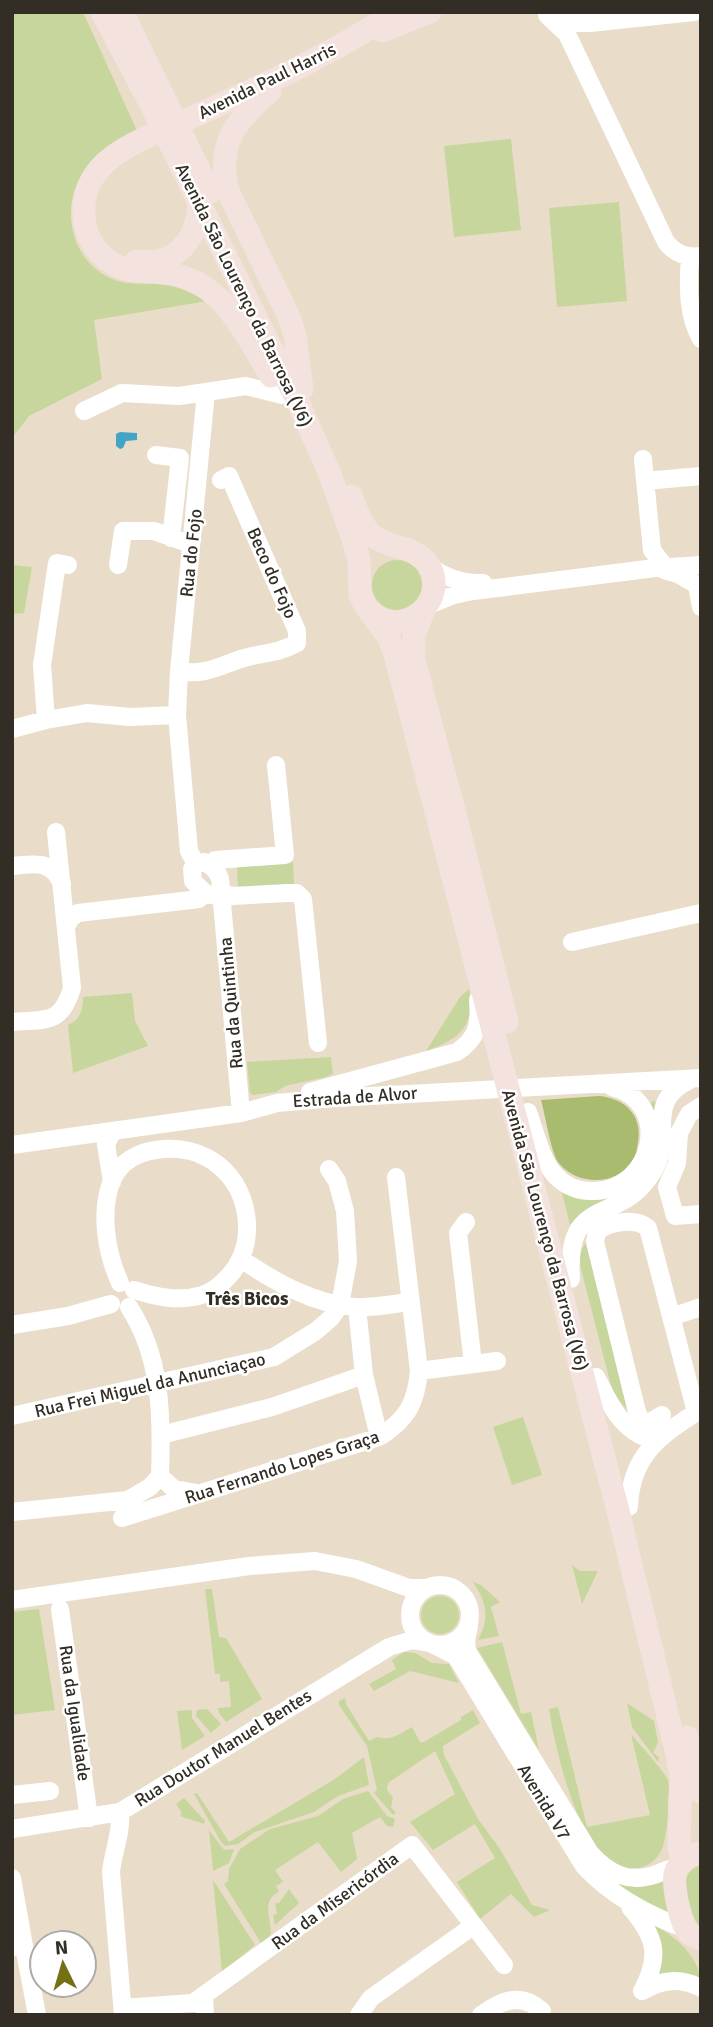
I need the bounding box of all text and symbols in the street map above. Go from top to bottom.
street label: Avenida Paul Harris [194,38,340,124]
street label: Avenida São Lourenço da Barrosa (V6) [171,160,317,430]
street label: Rua do Fojo [175,508,207,598]
street label: Beco do Fojo [242,524,302,622]
street label: Rua da Quintinha [214,936,248,1070]
street label: Estrada de Alvor [292,1082,418,1112]
street label: Avenida São Lourenço da Barrosa (V6) [497,1087,593,1373]
district label: Três Bicos [206,1287,288,1311]
street label: Rua Frei Miguel da Anunciaçao [33,1348,267,1422]
street label: Rua Fernando Lopes Graça [182,1425,382,1509]
street label: Rua da Igualidade [55,1644,95,1782]
street label: Rua Doutor Manuel Bentes [130,1684,316,1812]
street label: Avenida V7 [513,1760,575,1844]
street label: Rua da Misericórdia [267,1847,403,1955]
north arrow [28,1929,98,1999]
text: N [54,1936,69,1961]

